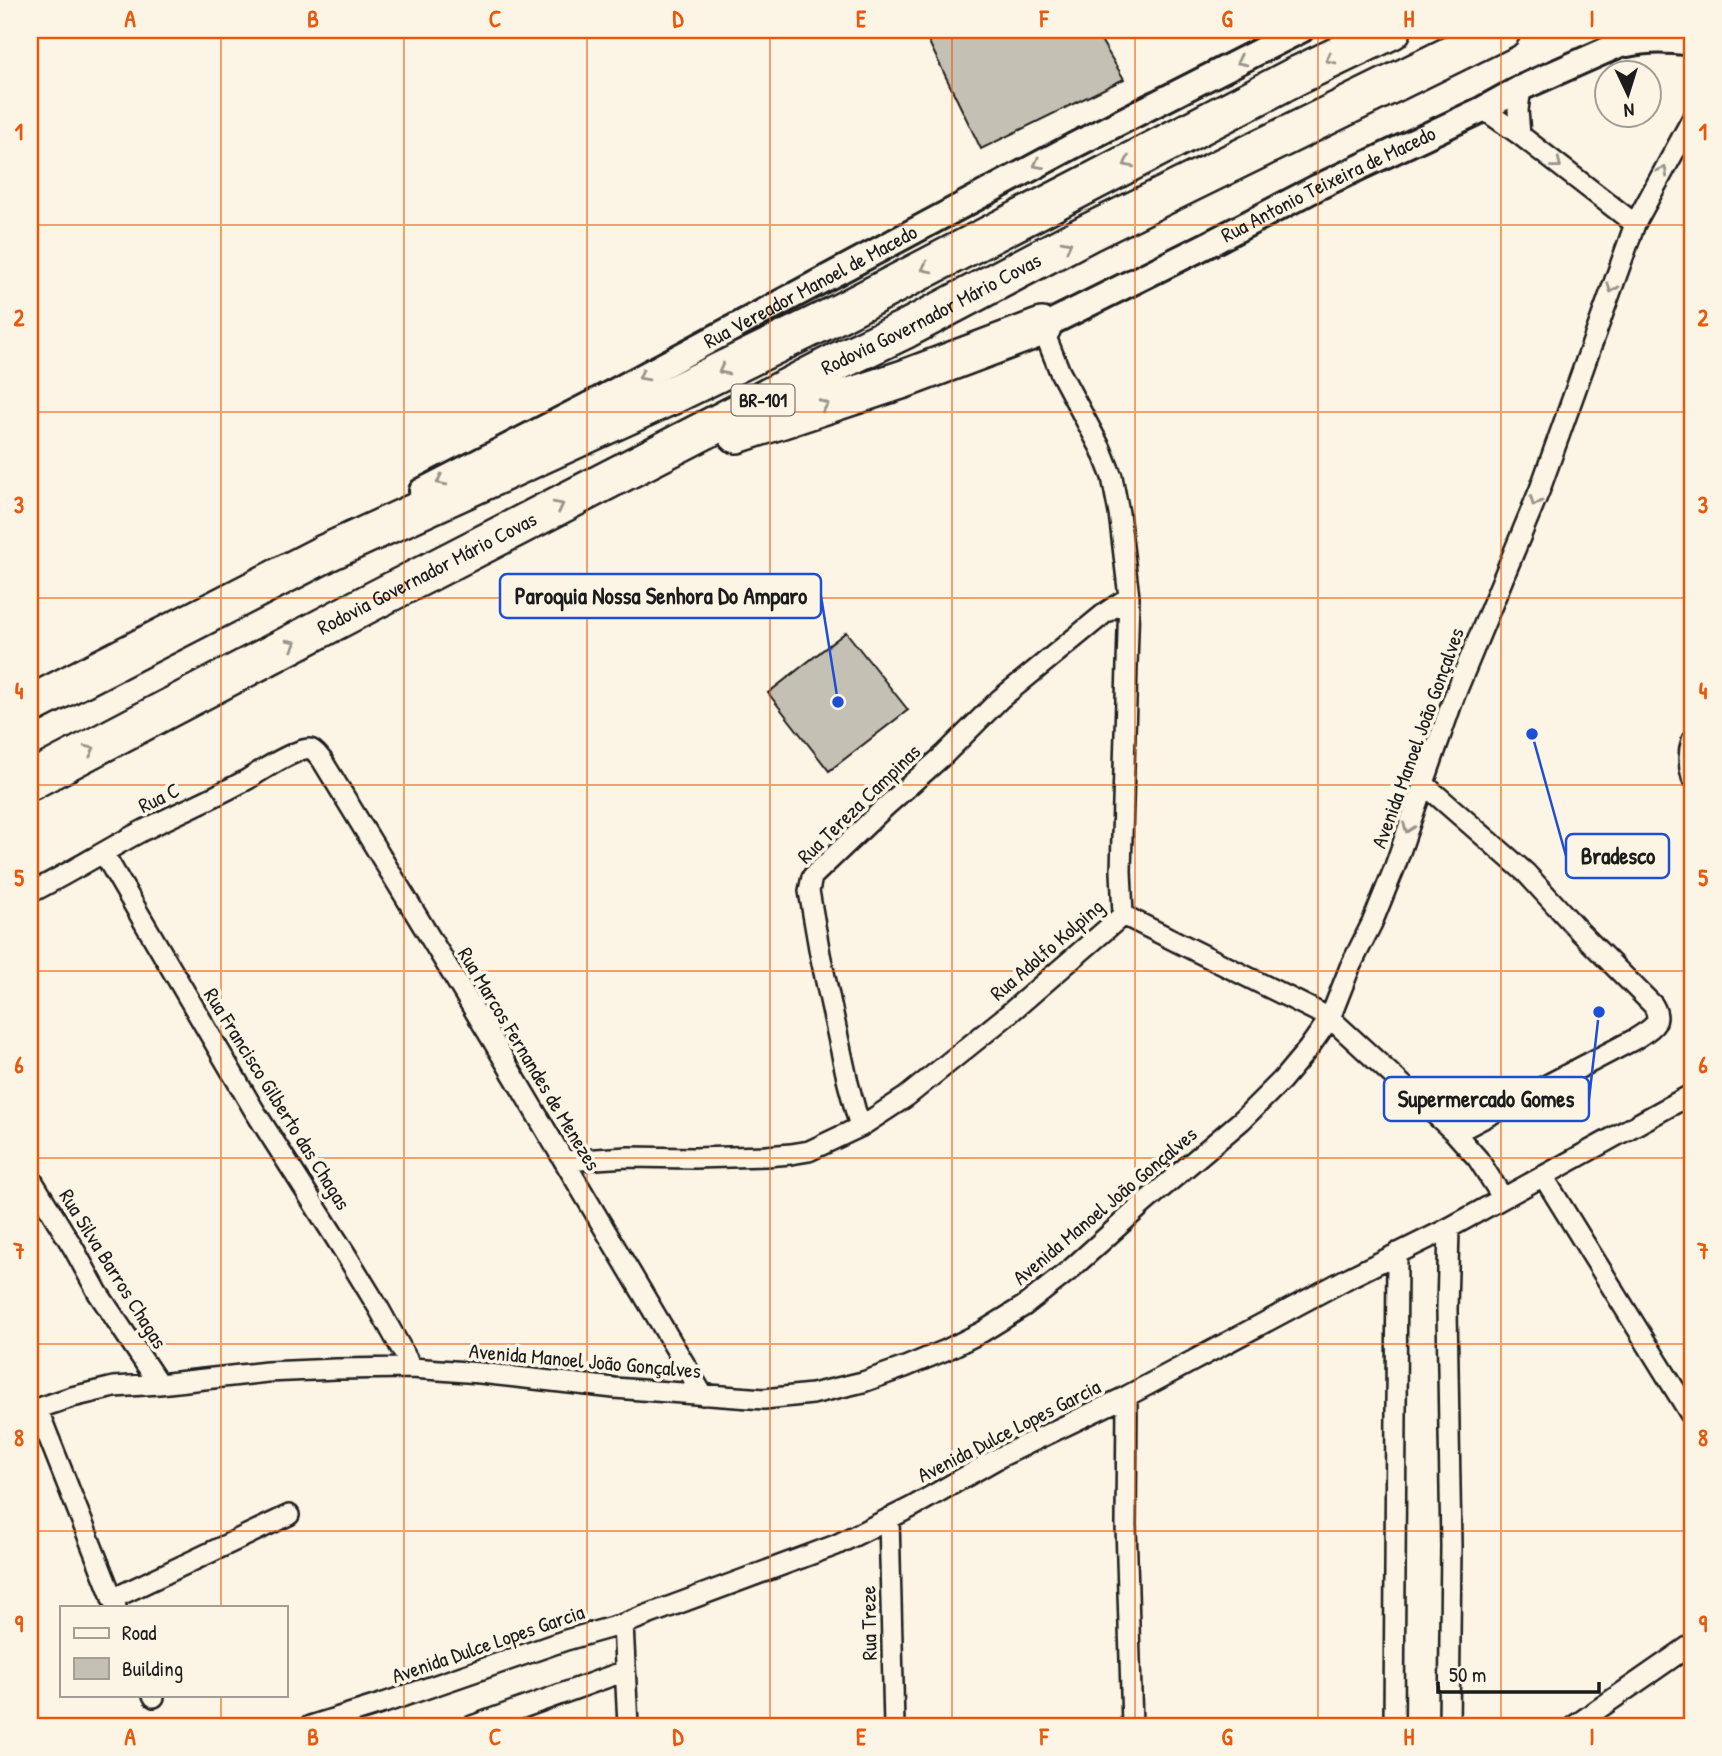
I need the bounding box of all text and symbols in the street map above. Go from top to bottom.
text: A [124,3,136,34]
text: B [307,3,319,34]
text: C [489,3,501,34]
text: D [673,3,685,34]
text: E [856,3,867,34]
text: F [1039,3,1050,34]
text: G [1221,3,1233,34]
text: H [1404,3,1415,34]
text: I [1589,3,1595,34]
one-way arrow [1325,51,1338,65]
one-way arrow [1236,52,1248,66]
north arrow [1592,60,1662,130]
text: N [1623,98,1635,124]
text: 1 [15,116,23,147]
text: 1 [1699,116,1707,147]
street label: Rua Antonio Teixeira de Macedo [1216,119,1440,249]
one-way arrow [1123,155,1135,168]
one-way arrow [1550,155,1562,168]
one-way arrow [1033,156,1045,170]
one-way arrow [1655,166,1668,179]
street label: Rua Vereador Manoel de Macedo [698,217,922,355]
one-way arrow [1059,240,1072,253]
street label: Rodovia Governador Mário Covas [816,245,1046,382]
one-way arrow [921,260,933,273]
one-way arrow [1606,282,1620,294]
text: 2 [14,302,25,333]
text: 2 [1698,302,1709,333]
one-way arrow [718,362,730,376]
one-way arrow [638,368,650,381]
road number: BR-101 [732,384,794,416]
one-way arrow [817,399,830,413]
one-way arrow [436,472,448,486]
text: 3 [14,489,24,520]
text: 3 [1698,489,1708,520]
one-way arrow [1529,496,1543,508]
one-way arrow [552,501,564,514]
street label: Rodovia Governador Mário Covas [312,504,541,642]
callout: Paroquia Nossa Senhora Do Amparo [500,574,821,618]
text: Paroquia Nossa Senhora Do Amparo [515,580,808,612]
street label: Avenida Manoel João Gonçalves [1364,624,1471,852]
one-way arrow [285,639,297,652]
text: 4 [15,675,24,706]
text: 4 [1699,675,1708,706]
street label: Rua Tereza Campinas [791,737,927,870]
one-way arrow [83,745,96,758]
street label: Rua C [133,775,184,820]
one-way arrow [1402,822,1416,834]
callout: Bradesco [1566,834,1669,878]
text: Bradesco [1581,840,1656,871]
text: 5 [14,862,24,893]
text: 5 [1698,862,1708,893]
street label: Rua Adolfo Kolping [984,892,1110,1007]
street label: Rua Marcos Fernandes de Menezes [451,942,608,1176]
street label: Rua Francisco Gilberto das Chagas [197,982,358,1215]
text: 6 [14,1049,24,1080]
text: 6 [1698,1049,1708,1080]
callout: Supermercado Gomes [1384,1077,1589,1121]
text: Supermercado Gomes [1398,1083,1574,1115]
street label: Avenida Manoel João Gonçalves [1006,1120,1203,1291]
street label: Rua Silva Barros Chagas [53,1183,174,1354]
text: 7 [12,1235,25,1266]
text: 7 [1696,1235,1709,1266]
street label: Avenida Manoel João Gonçalves [468,1336,702,1385]
street label: Avenida Dulce Lopes Garcia [912,1372,1105,1489]
text: 8 [14,1422,24,1453]
text: 8 [1698,1422,1708,1453]
street label: Rua Treze [853,1585,884,1661]
street label: Avenida Dulce Lopes Garcia [388,1597,588,1690]
legend [60,1606,287,1696]
text: 9 [15,1608,24,1639]
text: 9 [1699,1608,1708,1639]
text: Road [122,1618,156,1647]
scale bar [1438,1651,1600,1695]
text: Building [122,1654,183,1683]
text: 50 m [1449,1660,1486,1689]
text: A [124,1721,136,1752]
text: B [307,1721,319,1752]
text: C [489,1721,501,1752]
text: D [673,1721,685,1752]
text: E [856,1721,867,1752]
text: F [1039,1721,1050,1752]
text: G [1221,1721,1233,1752]
text: H [1404,1721,1415,1752]
text: I [1589,1721,1595,1752]

